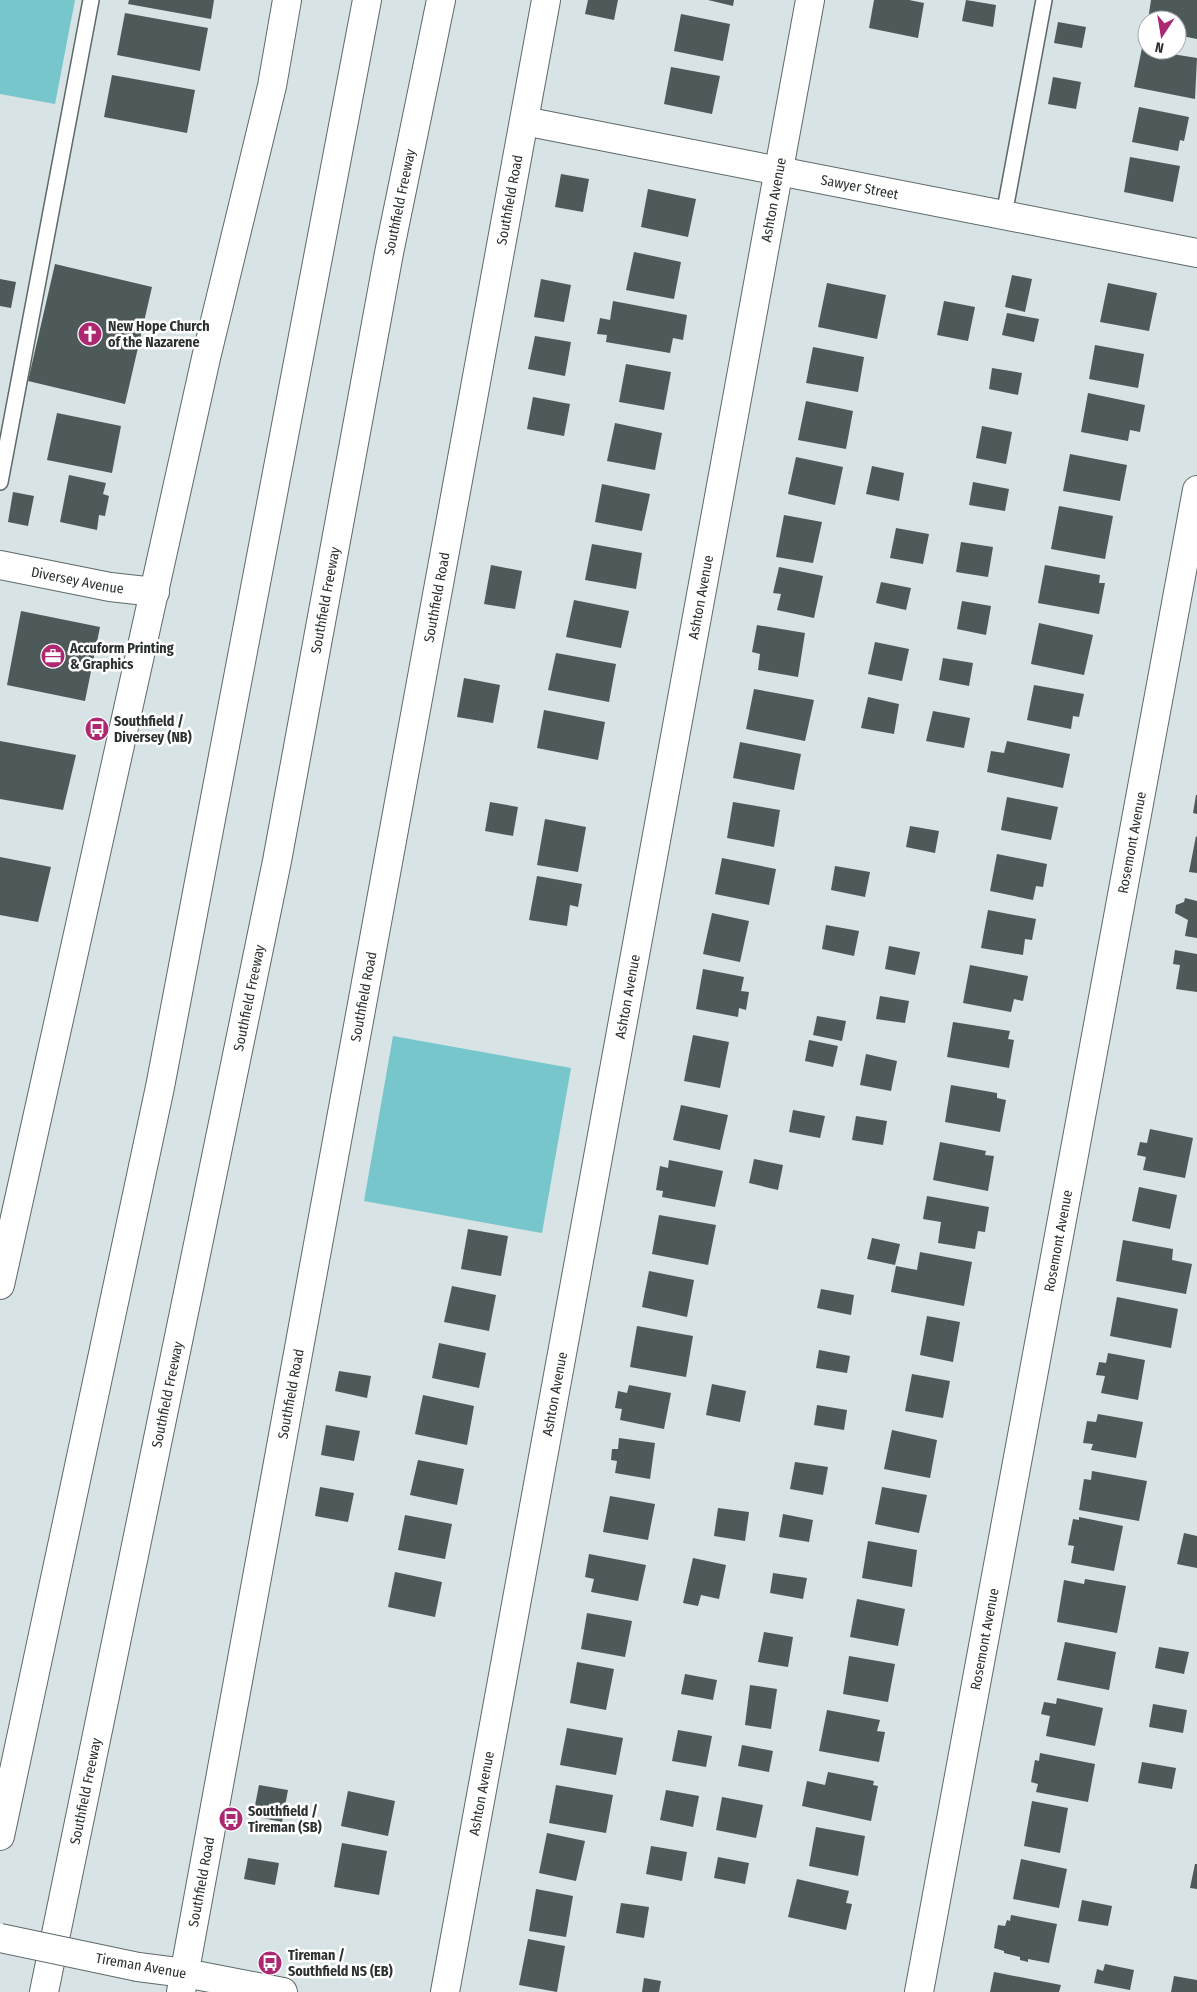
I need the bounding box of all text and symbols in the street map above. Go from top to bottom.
north arrow [1137,10,1187,60]
text: N [1154,38,1165,56]
street label: Southfield Freeway [380,147,419,257]
street label: Southfield Road [493,153,526,246]
street label: Ashton Avenue [757,156,789,243]
street label: Sawyer Street [819,171,900,203]
place label: New Hope Church of the Nazarene [108,318,210,351]
church icon: New Hope Church of the Nazarene [77,321,103,347]
street label: Southfield Freeway [307,545,343,655]
street label: Southfield Road [420,551,453,644]
street label: Ashton Avenue [685,554,717,641]
street label: Diversey Avenue [30,563,125,597]
place label: Accuform Printing & Graphics [69,640,174,673]
office icon: Accuform Printing & Graphics [40,643,66,669]
place label: Southfield / Diversey (NB) [114,713,192,746]
bus stop icon: Southfield / Diversey (NB) [84,716,110,742]
street label: Rosemont Avenue [1114,790,1150,895]
street label: Southfield Freeway [230,942,268,1053]
street label: Southfield Road [347,950,380,1043]
street label: Ashton Avenue [611,953,643,1040]
street label: Rosemont Avenue [1040,1188,1076,1293]
street label: Southfield Freeway [148,1339,186,1449]
street label: Southfield Road [274,1347,307,1440]
street label: Ashton Avenue [539,1350,571,1437]
street label: Rosemont Avenue [967,1587,1002,1691]
street label: Southfield Freeway [66,1736,105,1846]
street label: Ashton Avenue [465,1750,497,1837]
place label: Southfield / Tireman (SB) [248,1803,322,1836]
bus stop icon: Southfield / Tireman (SB) [218,1806,244,1832]
street label: Southfield Road [185,1835,218,1928]
place label: Tireman / Southfield NS (EB) [288,1947,393,1980]
street label: Tireman Avenue [94,1950,188,1982]
bus stop icon: Tireman / Southfield NS (EB) [257,1950,283,1976]

